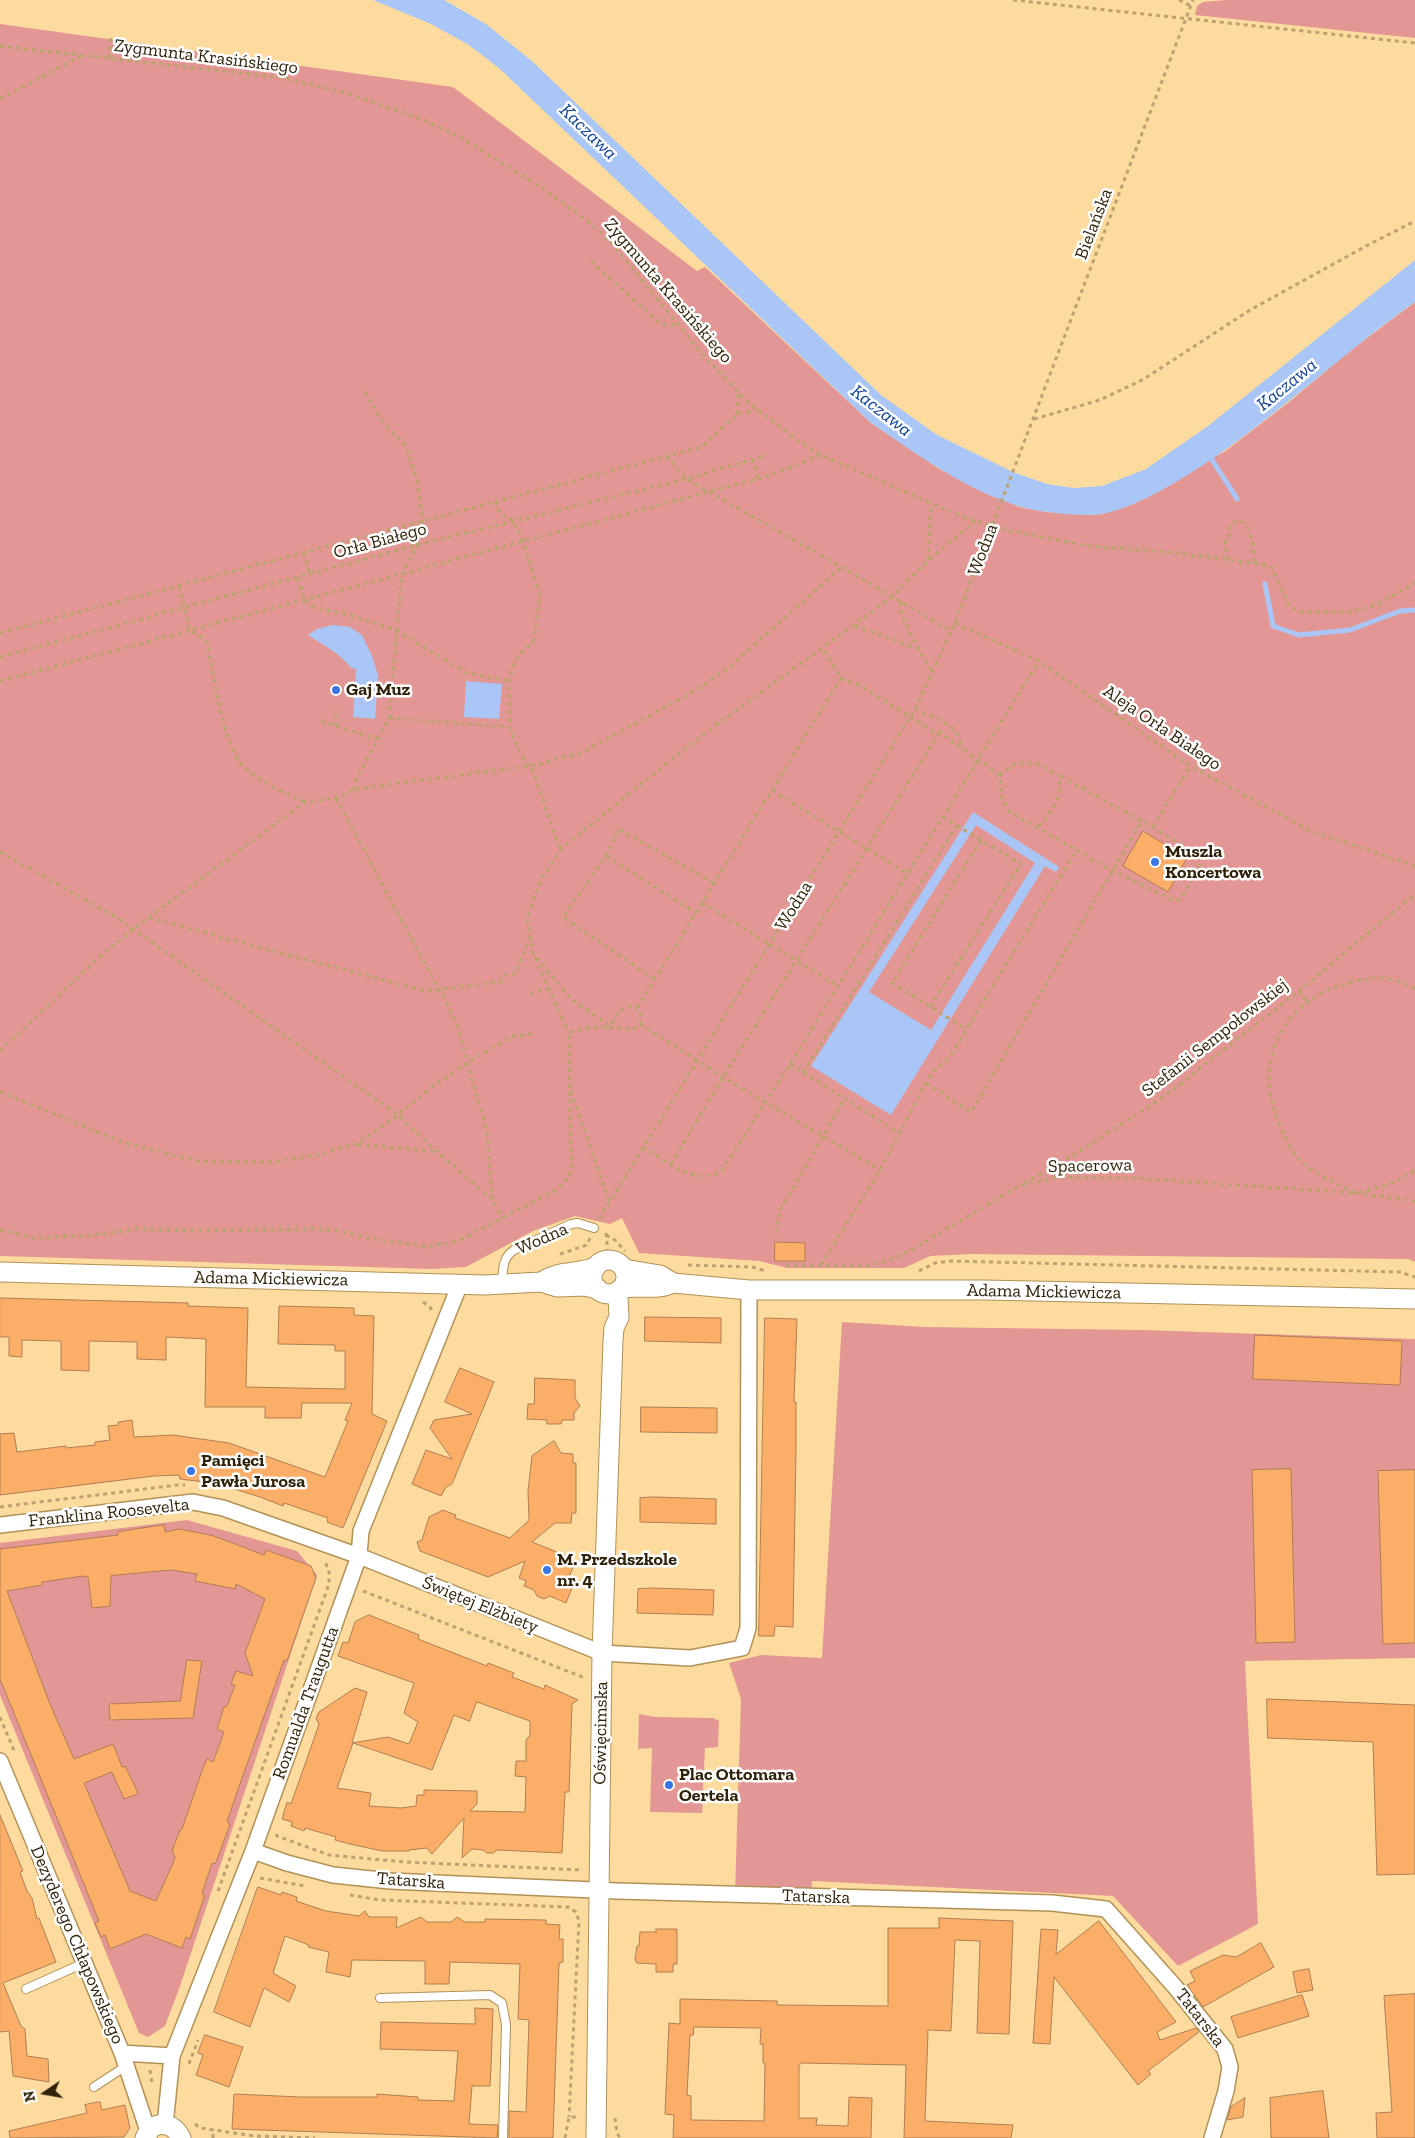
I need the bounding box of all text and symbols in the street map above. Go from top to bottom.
street label: Zygmunta Krasińskiego [113,35,299,79]
water label: Kaczawa [555,99,621,165]
street label: Bielańska [1071,186,1117,262]
street label: Zygmunta Krasińskiego [599,214,737,368]
water label: Kaczawa [1252,354,1322,416]
water label: Kaczawa [846,380,916,442]
street label: Orła Białego [331,518,429,564]
street label: Wodna [963,521,1003,579]
place label: Gaj Muz [346,679,410,701]
street label: Aleja Orła Białego [1099,681,1225,775]
marker: Gaj Muz [330,684,342,696]
place label: Muszla Koncertowa [1165,841,1261,884]
marker: Muszla Koncertowa [1149,856,1161,868]
street label: Wodna [771,877,817,935]
street label: Stefanii Sempołowskiej [1138,974,1292,1102]
street label: Spacerowa [1048,1154,1132,1178]
street label: Wodna [513,1218,571,1260]
street label: Adama Mickiewicza [194,1267,348,1291]
street label: Adama Mickiewicza [967,1280,1121,1304]
place label: Pamięci Pawła Jurosa [201,1450,305,1492]
marker: Pamięci Pawła Jurosa [185,1465,197,1477]
street label: Franklina Roosevelta [27,1494,191,1532]
place label: M. Przedszkole nr. 4 [557,1549,677,1592]
marker: M. Przedszkole nr. 4 [541,1564,553,1576]
street label: Świętej Elżbiety [419,1572,541,1638]
street label: Romualda Traugutta [268,1624,344,1782]
street label: Oświęcimska [589,1681,613,1785]
place label: Plac Ottomara Oertela [679,1764,794,1806]
marker: Plac Ottomara Oertela [663,1779,675,1791]
street label: Dezyderego Chłapowskiego [25,1842,129,2048]
street label: Tatarska [376,1868,446,1894]
street label: Tatarska [782,1885,850,1909]
street label: Tatarska [1170,1984,1230,2052]
north arrow [20,2068,70,2118]
text: N [20,2089,39,2103]

